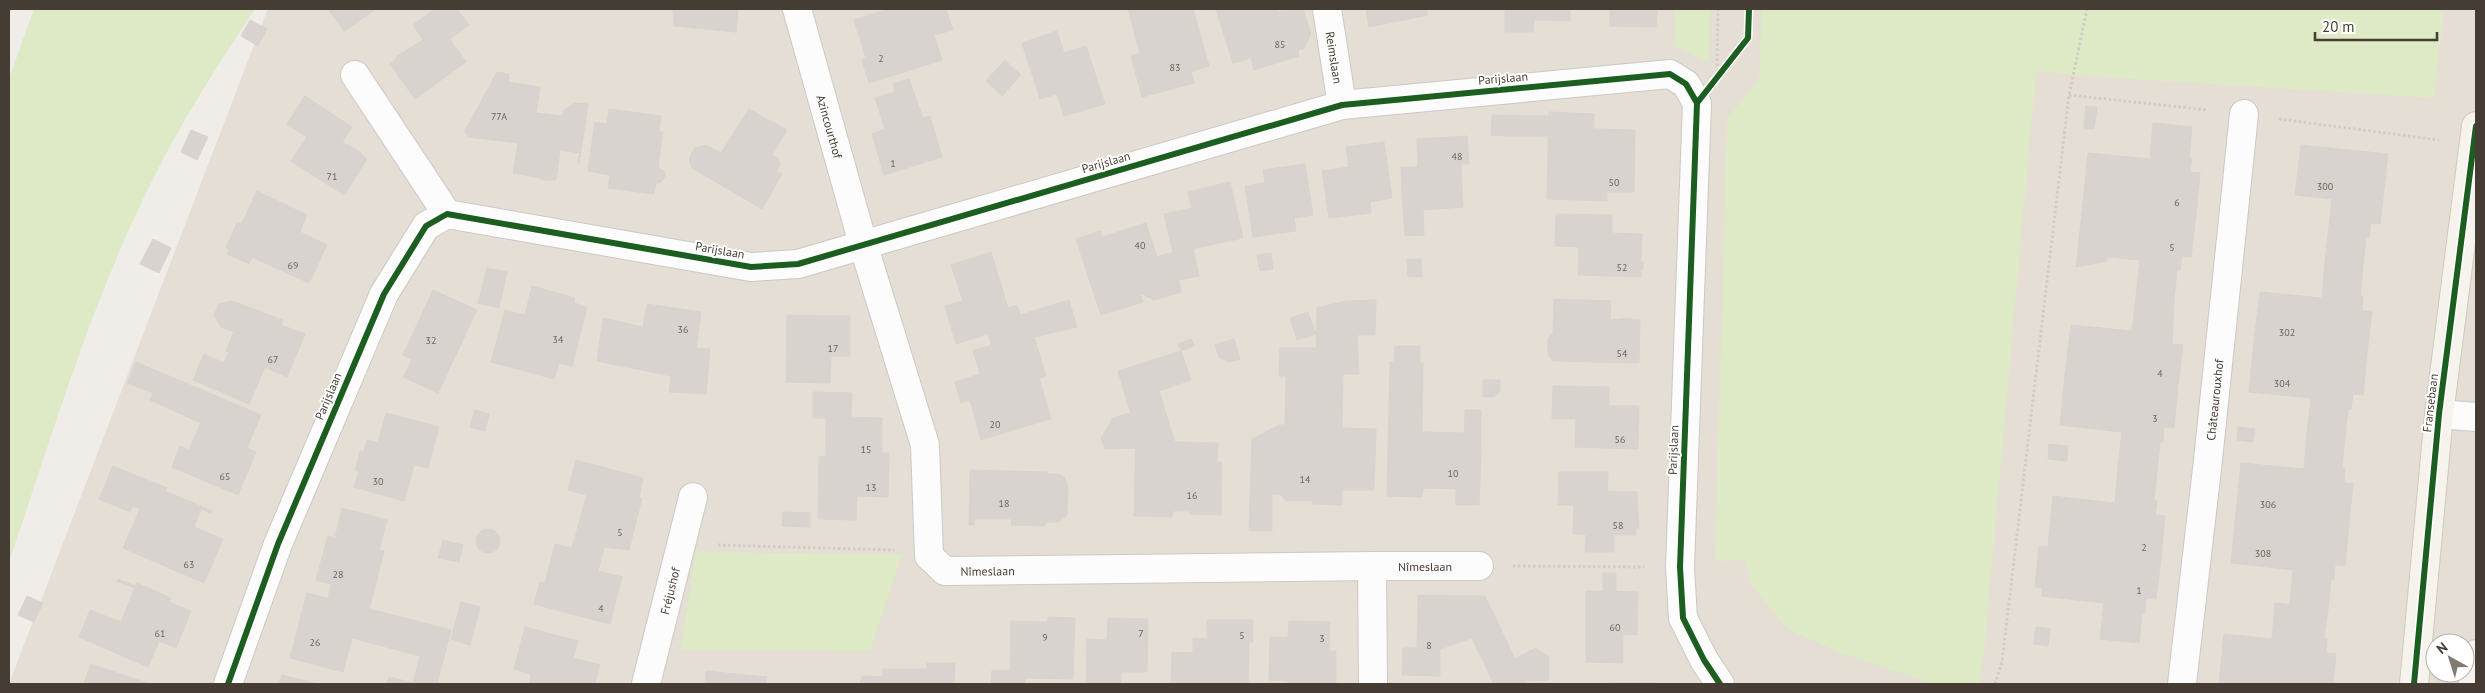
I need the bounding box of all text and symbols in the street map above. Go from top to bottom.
scale bar [2315,10,2438,42]
text: 20 m [2322,17,2355,36]
street label: Reimslaan [1323,30,1346,85]
house number: 85 [1275,38,1285,51]
house number: 2 [878,52,884,65]
house number: 83 [1170,61,1180,74]
street label: Parijslaan [1478,68,1528,88]
street label: Azincourthof [814,93,846,161]
house number: 77A [491,110,507,123]
street label: Parijslaan [1080,148,1132,176]
house number: 48 [1452,150,1462,163]
house number: 1 [890,157,896,170]
house number: 71 [327,170,337,183]
house number: 50 [1609,176,1620,189]
house number: 300 [2317,180,2334,193]
house number: 6 [2174,196,2180,209]
street label: Parijslaan [694,238,746,262]
house number: 40 [1135,239,1146,252]
house number: 5 [2169,241,2175,254]
house number: 69 [288,259,298,272]
house number: 52 [1617,261,1627,274]
house number: 36 [678,323,688,336]
house number: 302 [2279,326,2295,339]
house number: 34 [553,333,564,346]
house number: 32 [426,334,436,347]
house number: 17 [828,342,838,355]
house number: 54 [1617,347,1628,360]
house number: 67 [268,353,278,366]
street label: Châteaurouxhof [2203,357,2226,441]
house number: 4 [2157,367,2163,380]
street label: Parijslaan [311,370,345,422]
street label: Fransebaan [2419,373,2441,433]
house number: 304 [2274,377,2291,390]
house number: 3 [2152,412,2158,425]
house number: 20 [990,418,1001,431]
street label: Parijslaan [1665,425,1681,475]
house number: 56 [1615,433,1625,446]
house number: 15 [861,443,871,456]
house number: 10 [1448,467,1459,480]
house number: 65 [220,470,230,483]
house number: 14 [1300,473,1311,486]
house number: 30 [373,475,384,488]
house number: 13 [866,481,876,494]
house number: 16 [1187,489,1197,502]
house number: 18 [999,497,1009,510]
house number: 306 [2260,498,2276,511]
house number: 58 [1613,519,1623,532]
house number: 5 [617,526,623,539]
house number: 2 [2141,541,2147,554]
house number: 308 [2255,547,2271,560]
house number: 63 [184,558,194,571]
street label: Nîmeslaan [1398,559,1452,574]
street label: Nîmeslaan [960,563,1015,578]
street label: Fréjushof [656,565,683,616]
house number: 28 [333,568,343,581]
house number: 1 [2136,584,2142,597]
house number: 4 [598,602,604,615]
house number: 60 [1610,621,1621,634]
house number: 61 [155,627,165,640]
house number: 7 [1138,627,1144,640]
house number: 5 [1239,629,1245,642]
house number: 9 [1042,631,1048,644]
house number: 3 [1319,632,1325,645]
north arrow [2425,633,2475,683]
house number: 26 [310,636,320,649]
text: N [2433,638,2451,658]
house number: 8 [1426,639,1432,652]

